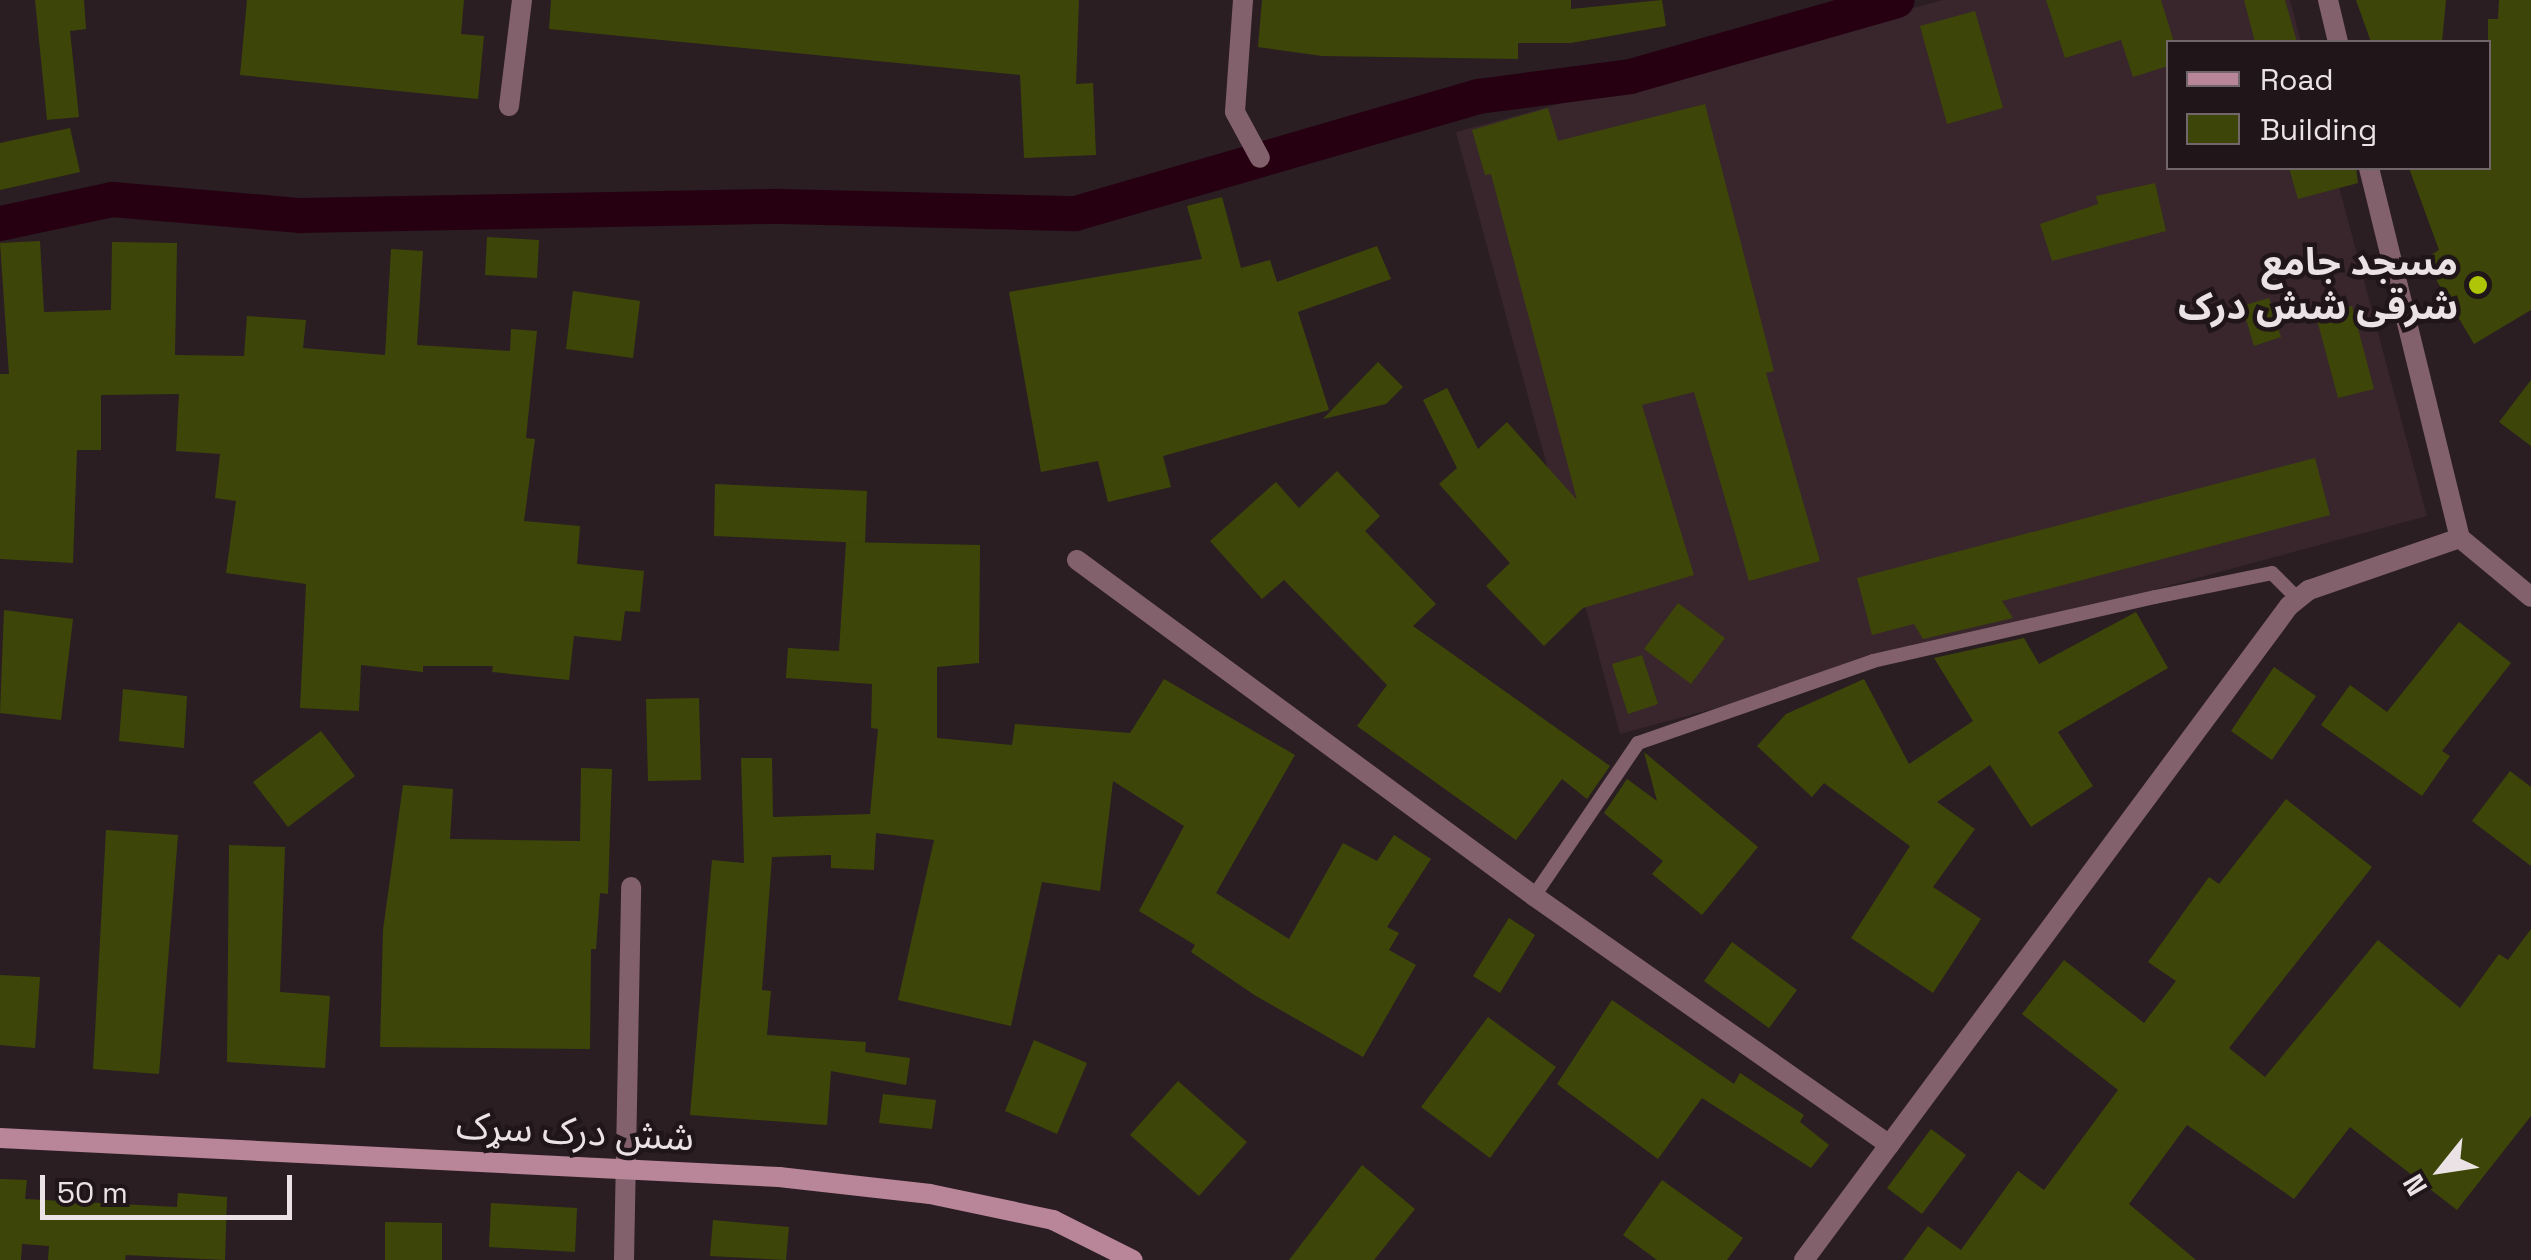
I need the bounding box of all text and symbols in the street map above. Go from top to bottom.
legend [2166,40,2491,170]
text: Road [2260,60,2334,99]
text: Building [2260,110,2377,149]
place label: مسجد جامع شرقی شش درک [2178,240,2458,330]
marker: مسجد جامع شرقی شش درک [2467,274,2489,296]
street label: شش درک سړک [455,1103,695,1161]
north arrow [2391,1120,2491,1220]
scale bar [45,1155,298,1217]
text: N [2395,1168,2435,1202]
text: 50 m [57,1173,128,1212]

